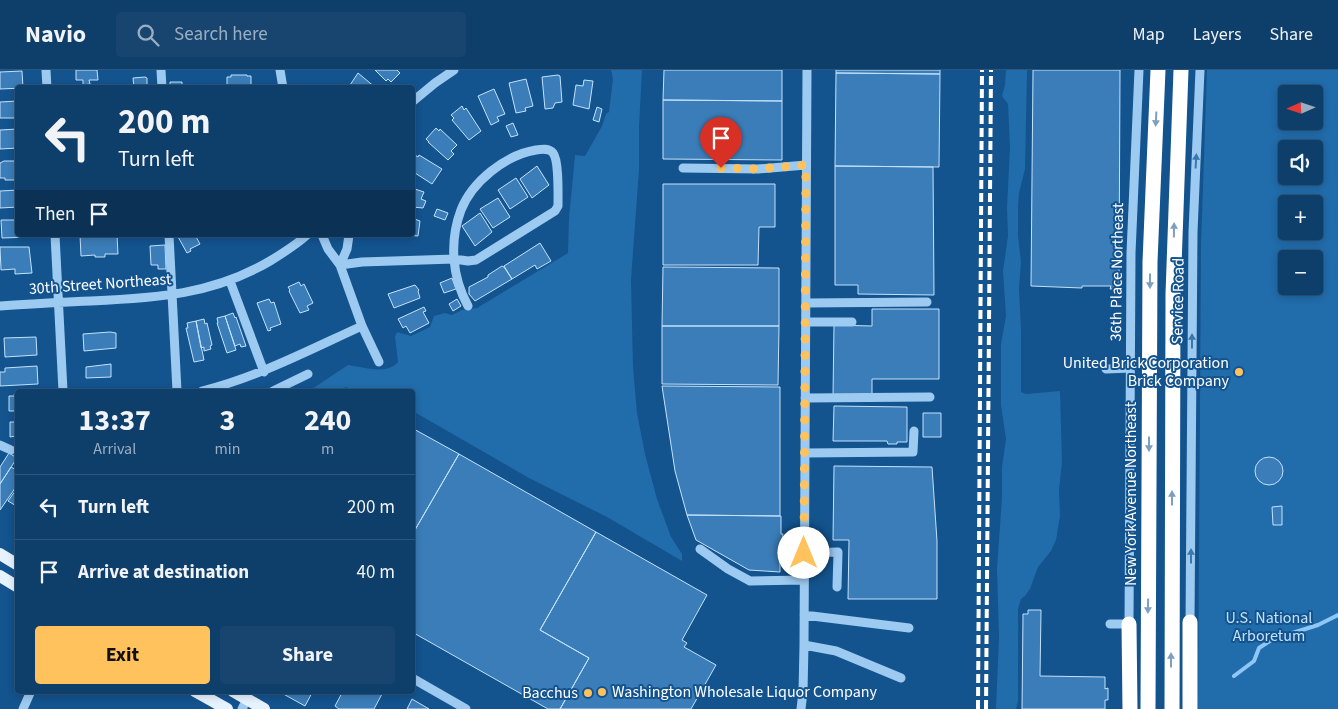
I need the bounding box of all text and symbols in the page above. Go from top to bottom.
search box [116,12,466,57]
text: Navio [25,17,86,52]
icon: search [134,21,162,49]
text: Search here [174,21,268,48]
text: Map [1133,22,1165,47]
text: Layers [1193,22,1242,47]
text: Share [1270,22,1313,47]
north arrow [1278,85,1322,130]
map controls [1278,85,1323,295]
text: 200 m [118,97,210,147]
icon: left [35,105,100,170]
one-way arrow [1151,111,1159,127]
pin [700,117,742,168]
icon: arrive [707,124,735,152]
button: sound [1278,140,1323,185]
text: Turn left [118,143,194,175]
one-way arrow [1193,152,1201,168]
button: + [1278,195,1323,240]
icon: arrive [85,200,113,228]
text: Then [35,201,75,228]
street label: 36th Place Northeast [1105,202,1129,342]
one-way arrow [1171,222,1179,238]
button: − [1278,250,1323,295]
street label: Service Road [1166,258,1190,344]
street label: 30th Street Northeast [28,268,173,300]
one-way arrow [1146,273,1154,289]
one-way arrow [1188,332,1196,348]
place label: United Brick Corporation Brick Company [1063,352,1230,392]
marker: United Brick Corporation Brick Company [1233,366,1245,378]
text: 13:37 [79,399,151,442]
text: 3 [219,399,235,442]
text: 240 [304,399,351,442]
street label: New York Avenue Northeast [1120,401,1142,586]
one-way arrow [1145,436,1153,452]
text: Arrival [93,438,136,460]
text: min [214,438,240,460]
text: m [321,438,334,460]
one-way arrow [1168,490,1176,506]
icon: left [35,493,63,521]
text: Turn left [78,494,149,521]
text: 200 m [347,494,395,521]
position arrow [777,526,829,578]
one-way arrow [1187,547,1195,563]
icon: arrive [35,558,63,586]
text: Arrive at destination [78,559,249,586]
text: 40 m [357,559,395,586]
one-way arrow [1144,598,1152,614]
park label: U.S. National Arboretum [1226,607,1312,647]
button: Exit [35,626,210,684]
button: Share [220,626,395,684]
one-way arrow [1167,652,1175,668]
place label: Washington Wholesale Liquor Company [612,681,878,703]
place label: Bacchus [522,682,578,704]
marker: Washington Wholesale Liquor Company [596,686,608,698]
marker: Bacchus [582,687,594,699]

